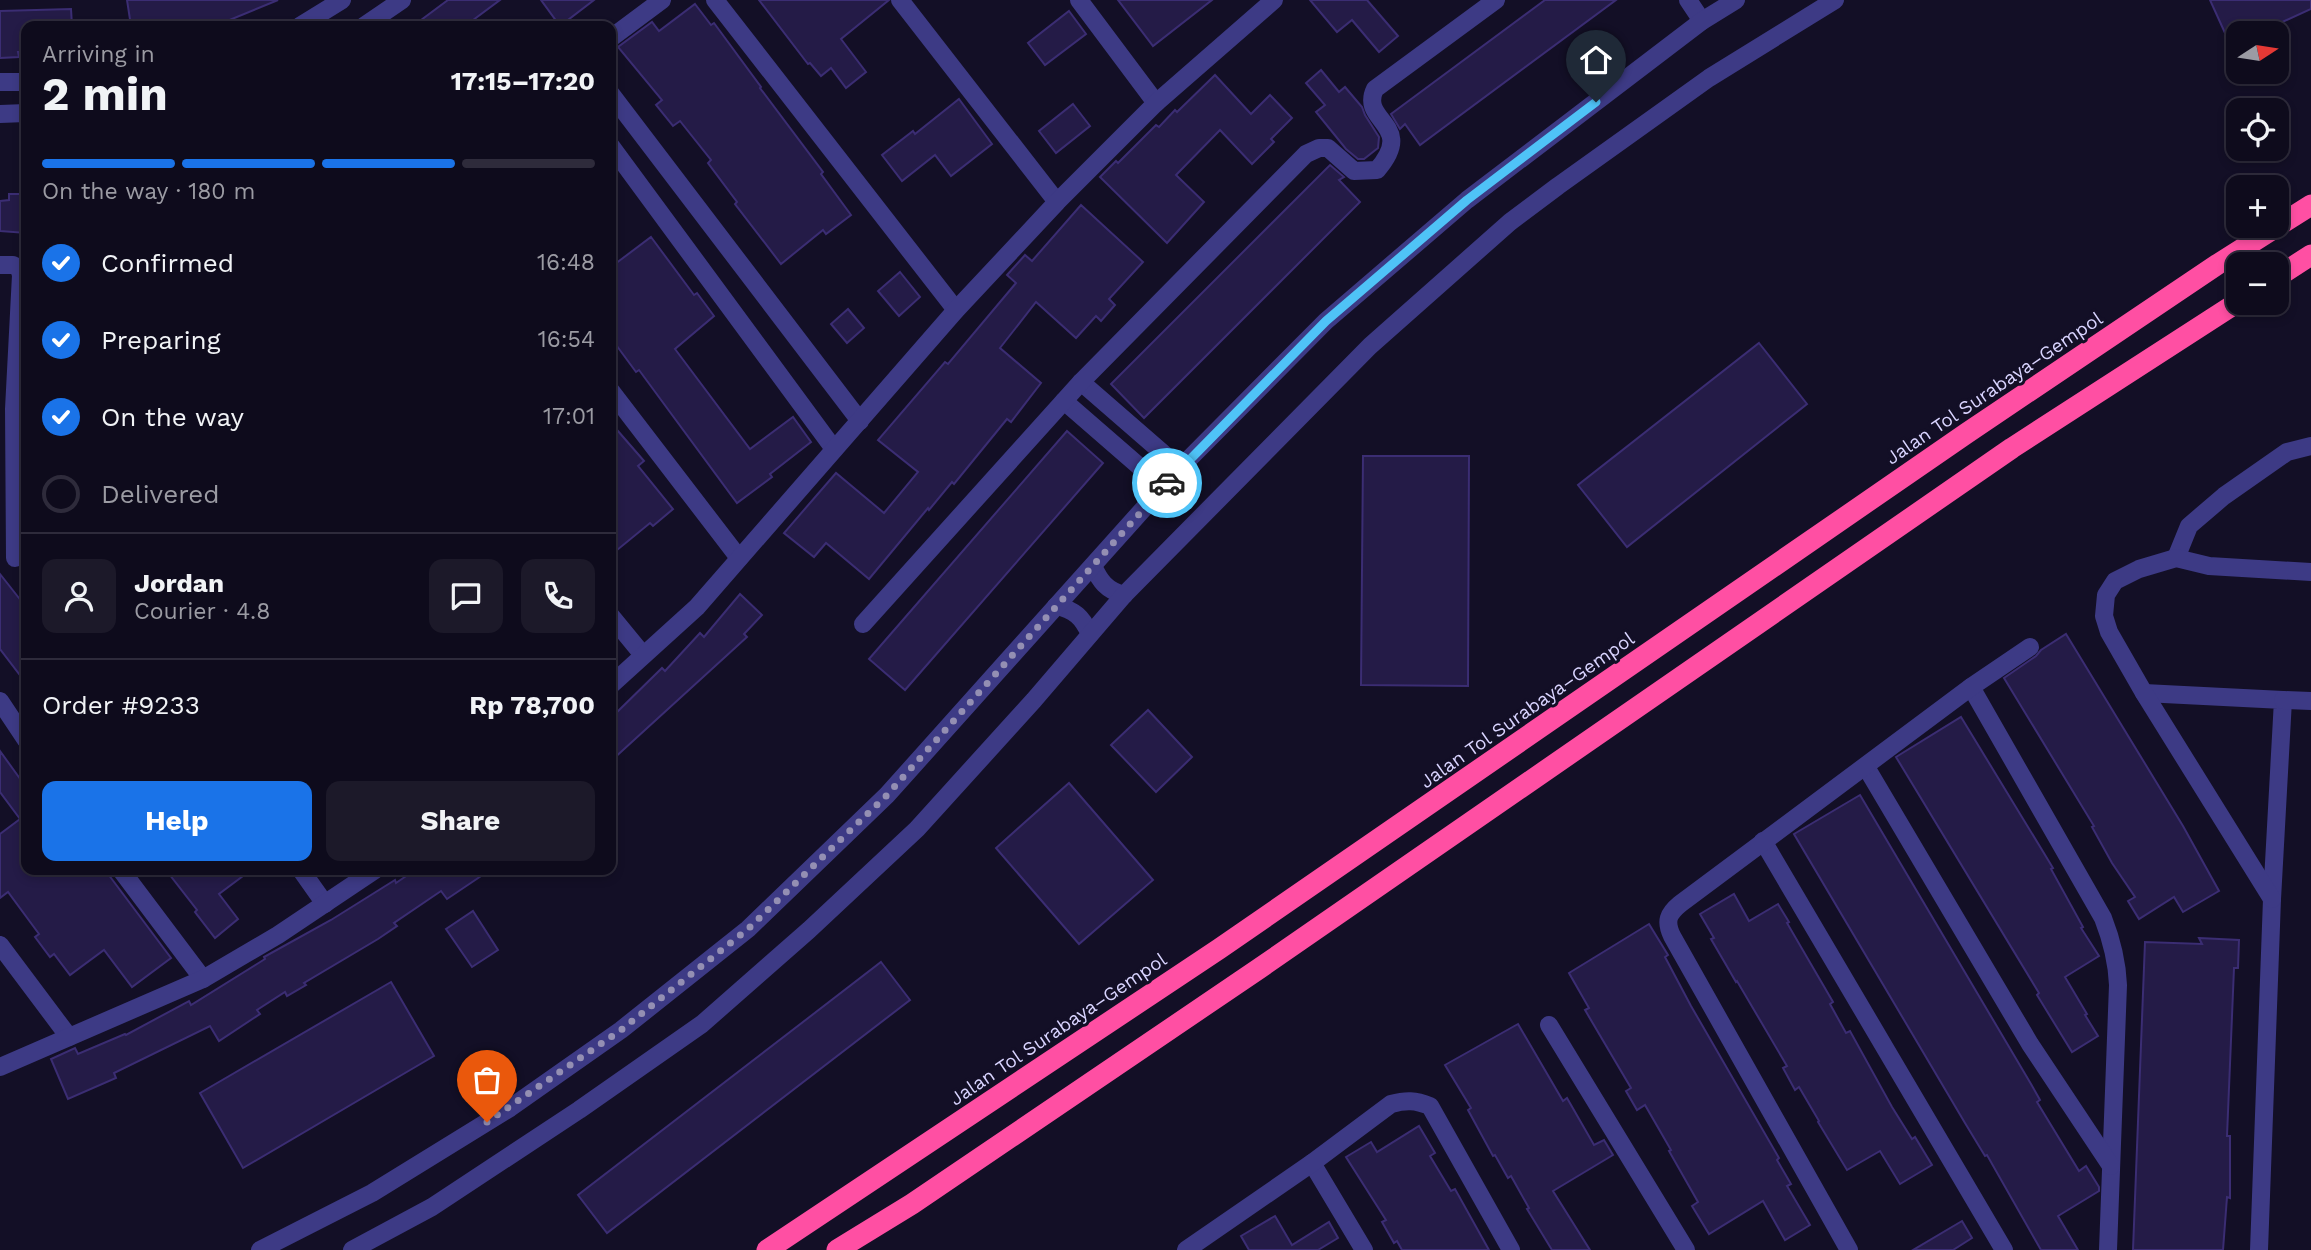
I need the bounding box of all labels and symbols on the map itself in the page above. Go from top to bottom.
north arrow [2226,21,2289,84]
pin [1566,30,1626,102]
street label: Jalan Tol Surabaya–Gempol [1881,307,2107,469]
courier [1132,448,1202,518]
street label: Jalan Tol Surabaya–Gempol [1415,627,1639,793]
street label: Jalan Tol Surabaya–Gempol [945,948,1171,1110]
pin [457,1050,517,1122]

